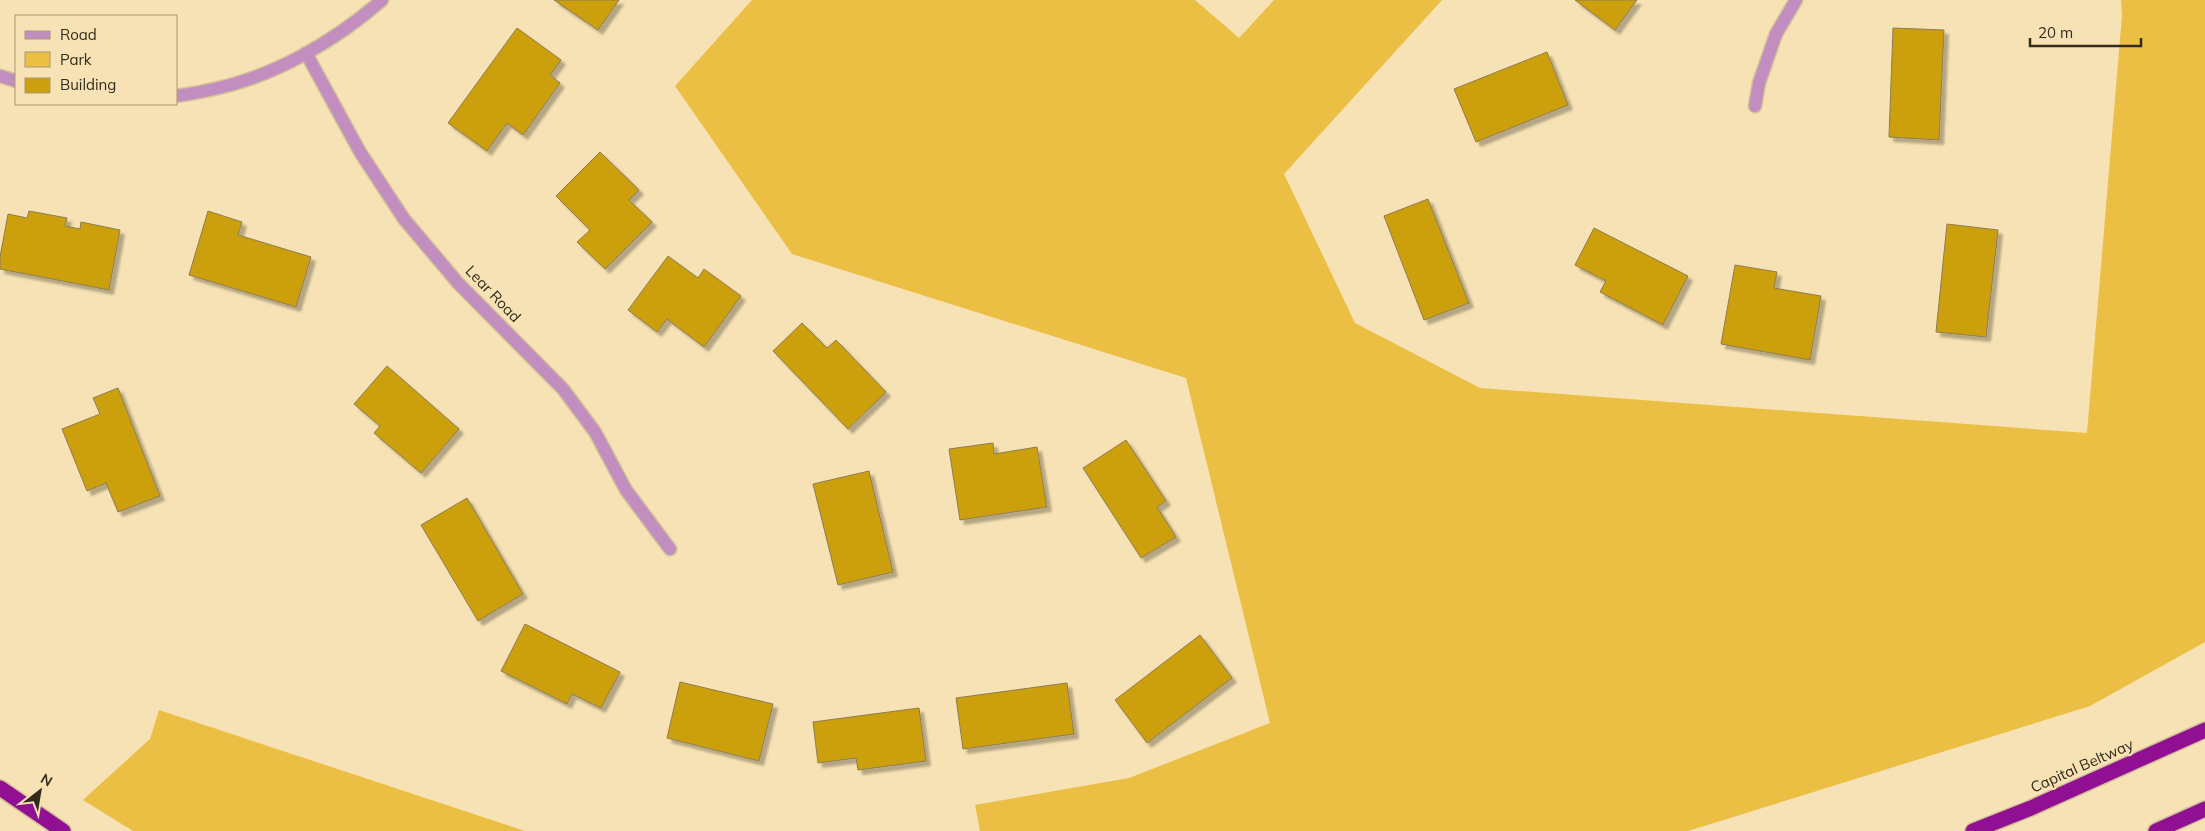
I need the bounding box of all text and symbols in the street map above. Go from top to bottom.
legend [15,15,178,105]
scale bar [2030,15,2141,47]
text: 20 m [2038,23,2073,42]
text: Road [60,25,97,44]
text: Park [60,50,92,69]
text: Building [60,75,116,94]
street label: Lear Road [462,261,525,326]
street label: Capital Beltway [2028,734,2136,797]
north arrow [15,766,65,816]
text: N [38,769,56,790]

